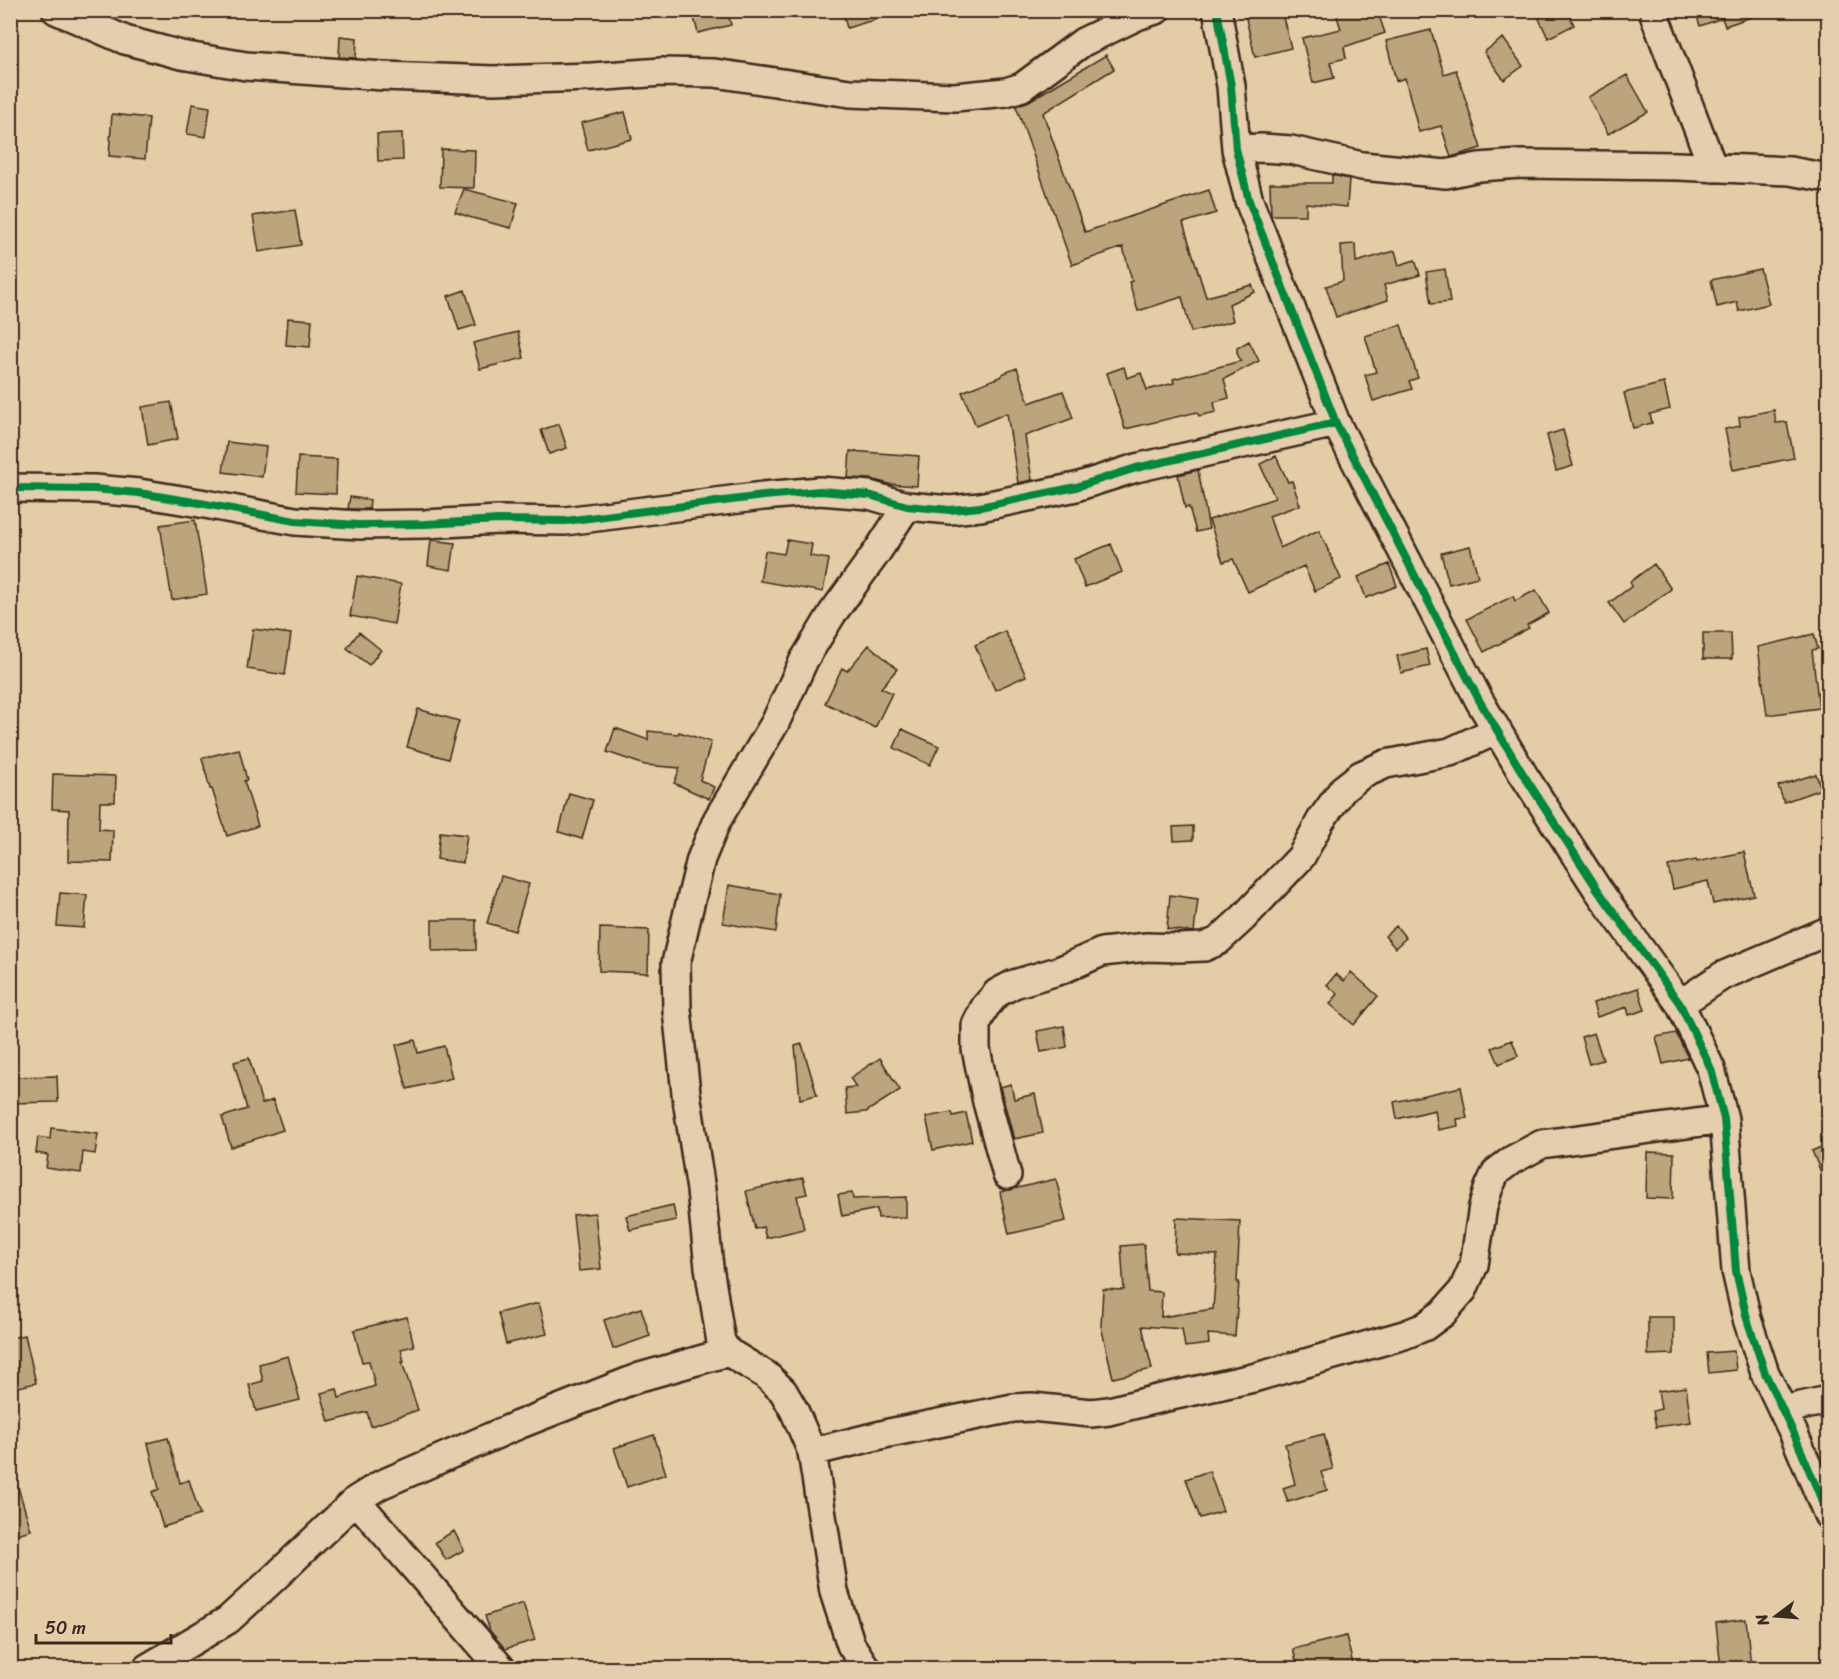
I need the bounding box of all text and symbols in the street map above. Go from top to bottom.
north arrow [1746,1586,1806,1646]
scale bar [36,1607,171,1645]
text: N [1746,1610,1778,1630]
text: 50 m [45,1612,86,1644]

